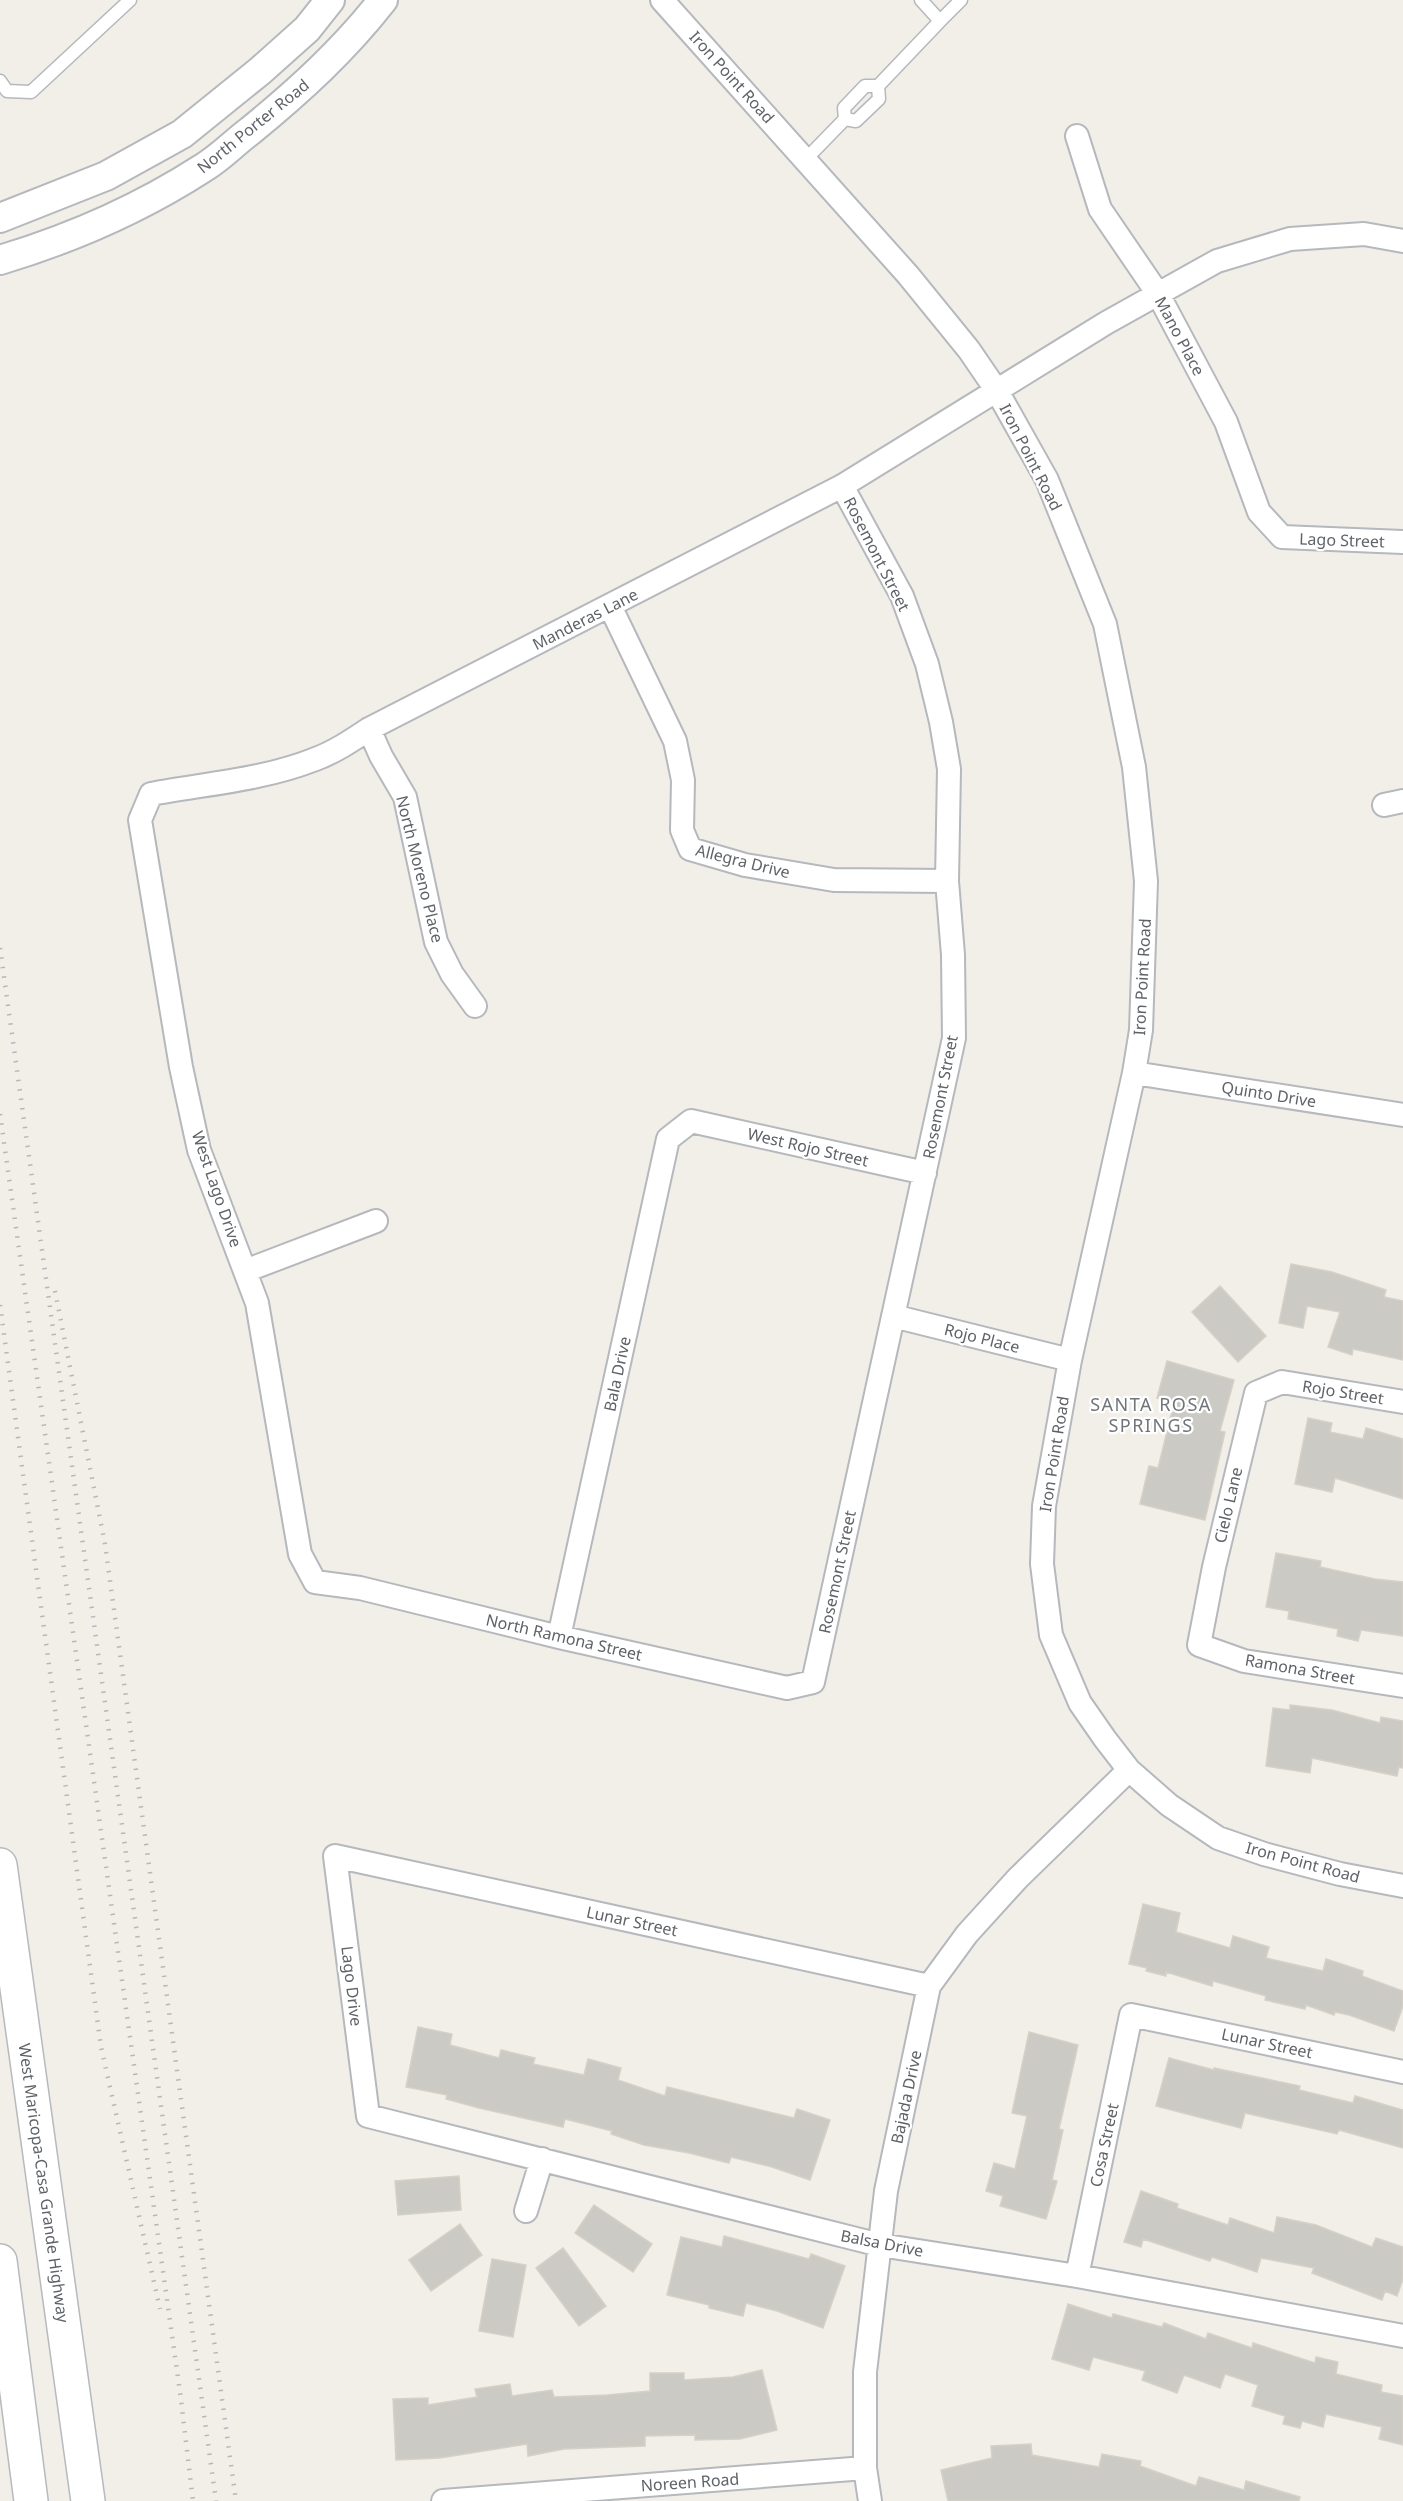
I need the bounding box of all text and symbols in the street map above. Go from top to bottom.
street label: Iron Point Road [685,26,779,128]
street label: North Porter Road [192,74,314,178]
street label: Mano Place [1150,293,1210,379]
street label: Iron Point Road [995,400,1067,514]
street label: Rosemont Street [839,493,915,615]
street label: Lago Street [1299,528,1385,552]
street label: Manderas Lane [529,583,641,655]
street label: North Moreno Place [391,793,449,945]
street label: Allegra Drive [694,839,792,883]
street label: Iron Point Road [1128,918,1156,1036]
street label: Rosemont Street [917,1033,963,1161]
street label: Quinto Drive [1220,1076,1318,1112]
street label: West Rojo Street [745,1122,871,1172]
street label: West Lago Drive [187,1128,247,1250]
street label: Rojo Place [942,1318,1022,1358]
street label: Bala Drive [598,1334,636,1414]
street label: Rojo Street [1301,1375,1386,1409]
district label: SANTA ROSA SPRINGS [1090,1392,1212,1437]
street label: Iron Point Road [1034,1394,1074,1514]
street label: Cielo Lane [1209,1465,1247,1545]
street label: Rosemont Street [813,1508,861,1636]
street label: North Ramona Street [484,1608,644,1666]
street label: Ramona Street [1243,1649,1357,1690]
street label: Iron Point Road [1244,1836,1362,1888]
street label: Lunar Street [584,1901,680,1941]
street label: Lago Drive [336,1945,368,2027]
street label: Lunar Street [1219,2023,1315,2063]
street label: West Maricopa-Casa Grande Highway [13,2042,75,2325]
street label: Bajada Drive [885,2048,927,2146]
street label: Cosa Street [1084,2101,1124,2189]
street label: Balsa Drive [839,2224,925,2262]
street label: Noreen Road [640,2468,740,2496]

